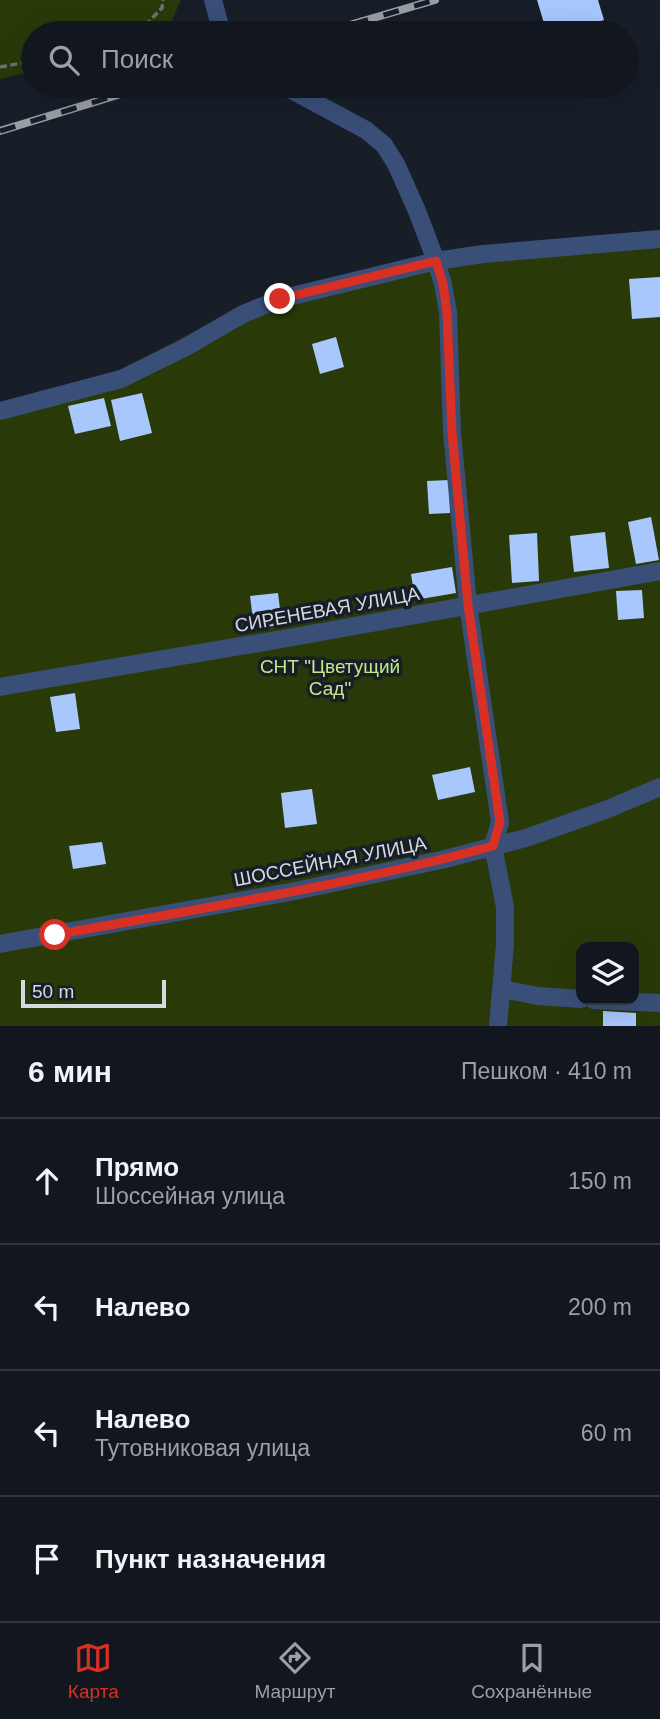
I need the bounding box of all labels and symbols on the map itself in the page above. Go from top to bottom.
route end [264,283,295,314]
street label: СИРЕНЕВАЯ УЛИЦА [233,583,421,636]
park label: СНТ "Цветущий Сад" [260,656,400,699]
street label: ШОССЕЙНАЯ УЛИЦА [232,832,428,890]
route start [39,919,70,950]
scale bar [21,977,166,1009]

